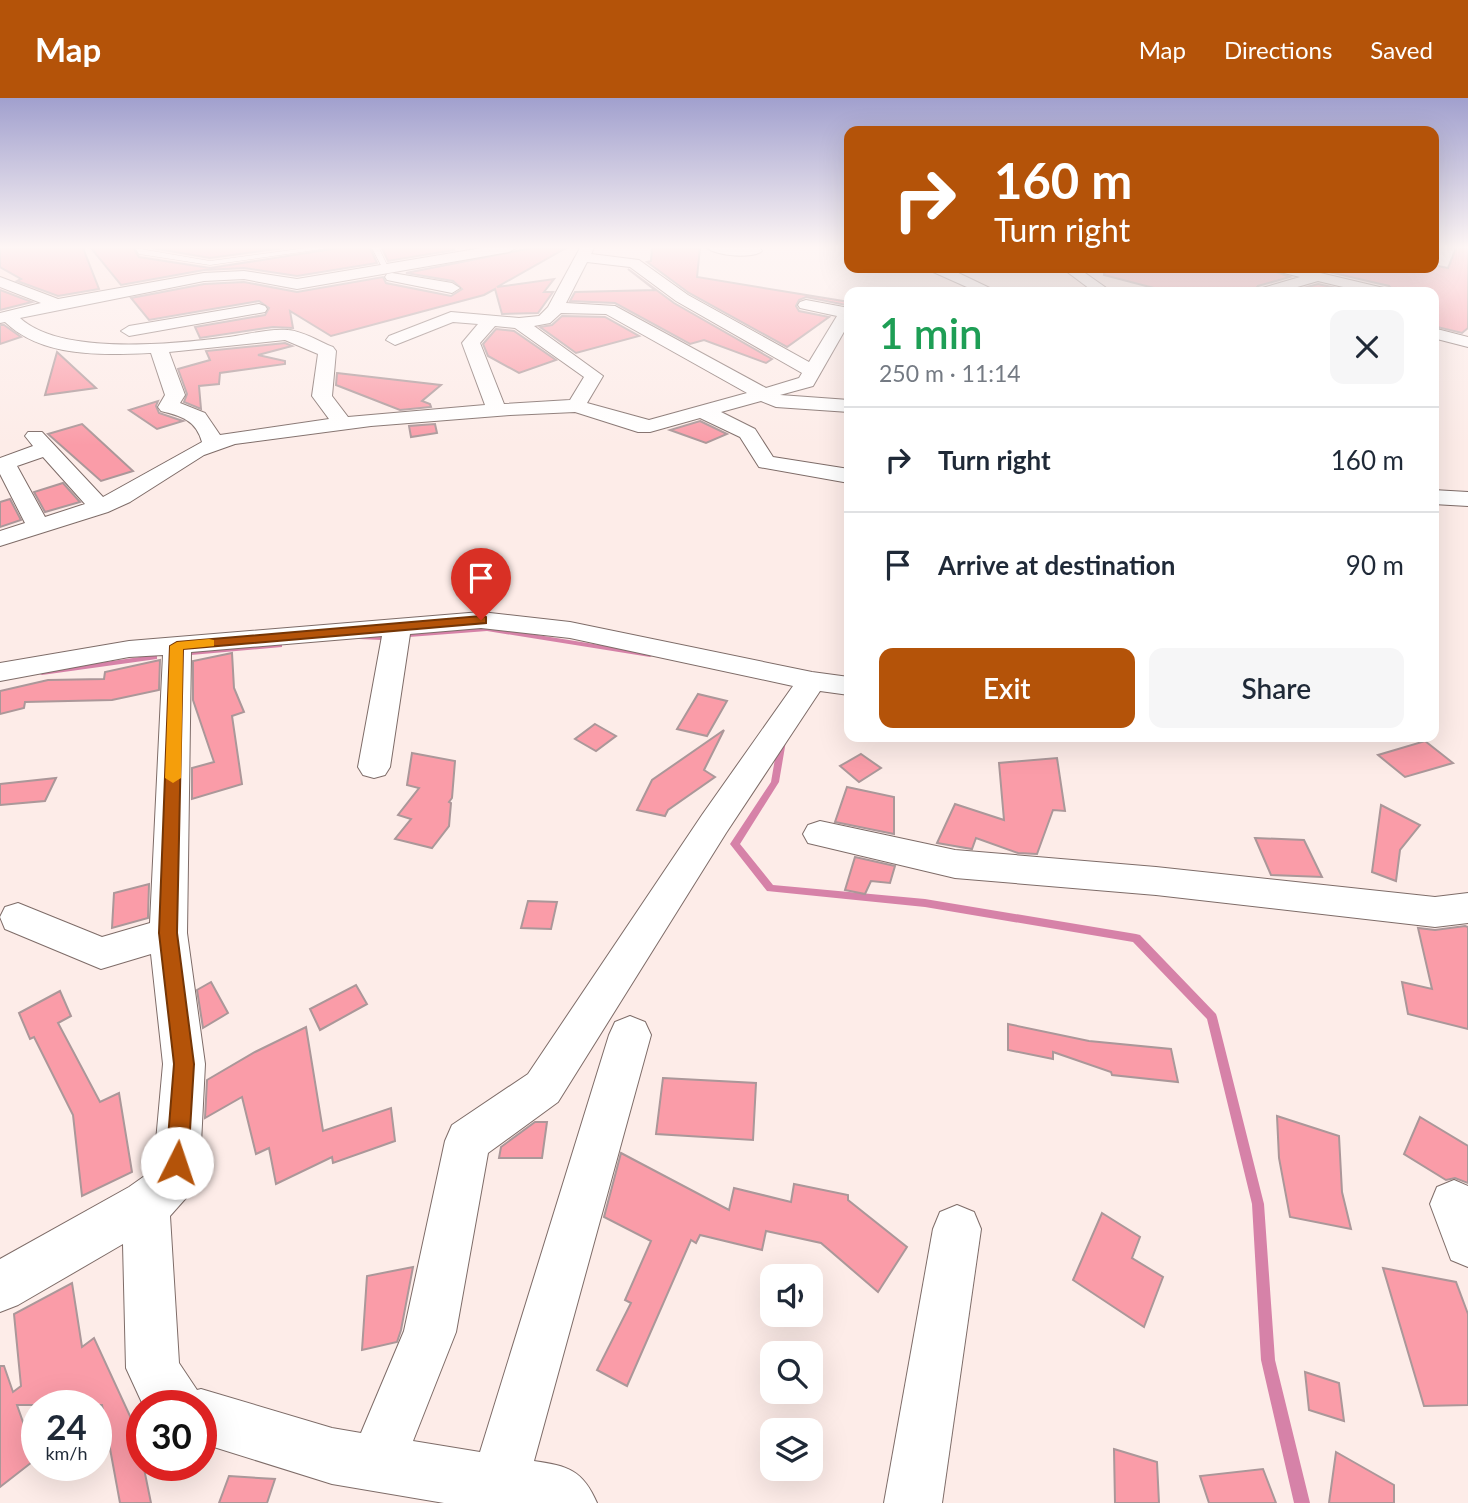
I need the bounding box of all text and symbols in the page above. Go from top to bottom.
text: Map [35,29,101,69]
text: Map [1139,35,1186,64]
text: Directions [1224,35,1332,64]
text: Saved [1370,35,1433,64]
text: 160 m [994,151,1132,209]
icon: right [879,154,970,245]
text: Turn right [994,210,1130,249]
text: 1 min [879,308,983,358]
button: close [1330,310,1404,384]
text: 250 m · 11:14 [879,359,1021,387]
icon: right [879,441,917,479]
text: Turn right [938,444,1051,476]
text: 160 m [1331,444,1404,476]
icon: arrive [879,546,917,584]
pin [451,548,511,620]
text: Arrive at destination [938,549,1175,581]
text: 90 m [1346,549,1404,581]
icon: arrive [462,559,500,597]
button: Exit [879,648,1135,728]
button: Share [1149,648,1404,728]
position arrow [140,1126,214,1200]
map controls [760,1264,823,1481]
button: sound [760,1264,823,1327]
button: search [760,1341,823,1404]
speed limit sign: 30 [126,1390,217,1481]
text: 24 [46,1405,87,1447]
button: layers [760,1418,823,1481]
text: km/h [45,1442,88,1464]

